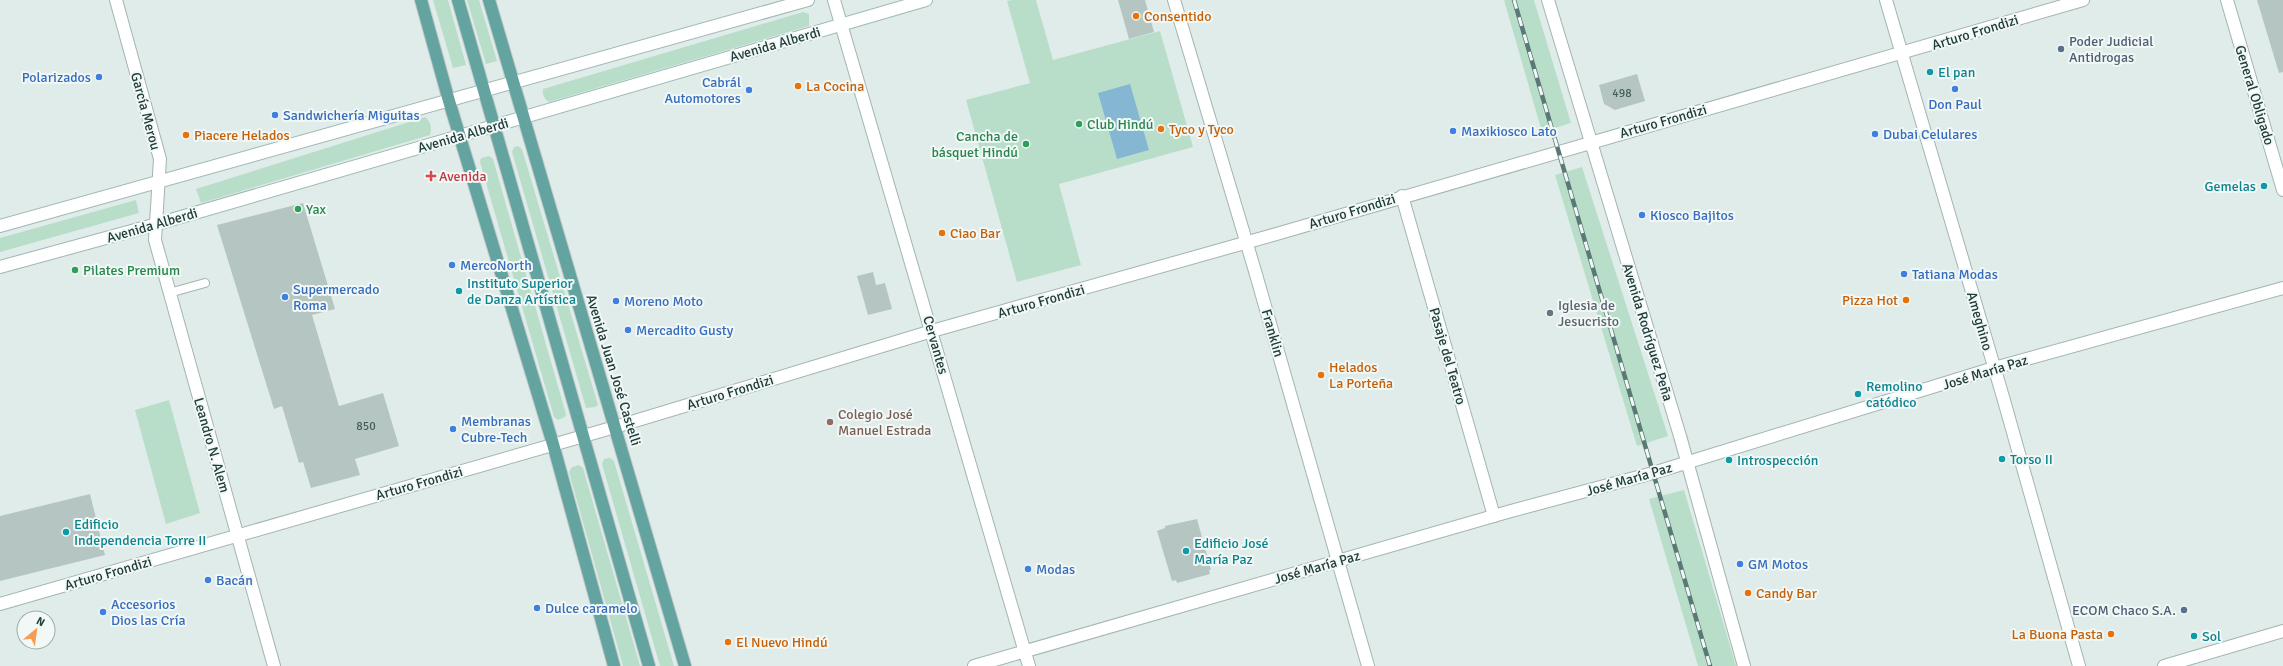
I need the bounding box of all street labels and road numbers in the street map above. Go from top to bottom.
street label: Arturo Frondizi [1930,11,2021,54]
street label: Avenida Alberdi [728,23,823,66]
street label: General Obligado [2231,43,2278,147]
street label: García Merou [127,70,164,152]
street label: Arturo Frondizi [1618,101,1709,142]
street label: Avenida Alberdi [416,114,511,157]
street label: Arturo Frondizi [1307,190,1398,233]
street label: Avenida Alberdi [105,204,200,247]
street label: Avenida Rodríguez Peña [1618,261,1677,403]
street label: Arturo Frondizi [996,281,1087,322]
street label: Ameghino [1963,290,1996,353]
street label: Avenida Juan José Castelli [582,292,645,448]
street label: Pasaje del Teatro [1426,306,1470,407]
street label: Franklin [1258,307,1287,359]
street label: Cervantes [919,314,952,376]
street label: José María Paz [1940,351,2030,394]
street label: Arturo Frondizi [685,371,776,414]
street label: Leandro N. Alem [190,396,233,495]
street label: José María Paz [1584,459,1674,500]
street label: Arturo Frondizi [374,463,465,504]
street label: José María Paz [1272,547,1362,588]
street label: Arturo Frondizi [63,553,154,594]

